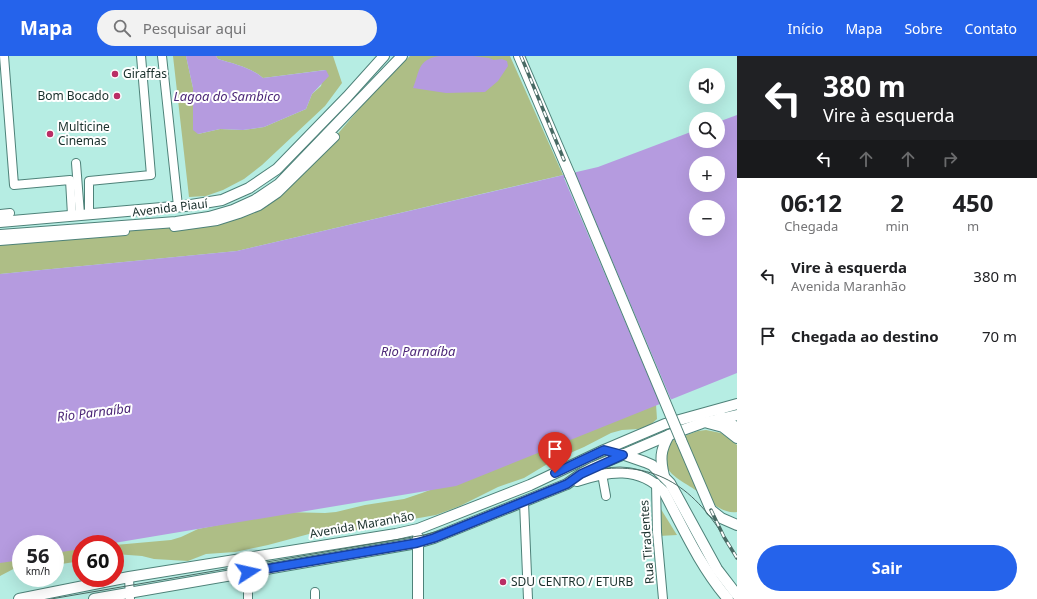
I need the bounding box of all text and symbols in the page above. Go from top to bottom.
search box [97,10,377,46]
text: Mapa [20,15,73,41]
icon: search [111,17,133,39]
text: Pesquisar aqui [143,18,246,38]
text: Início [788,19,823,38]
text: Mapa [845,19,882,38]
text: Sobre [904,19,943,38]
text: Contato [965,19,1017,38]
place label: Giraffas [123,65,167,82]
text: 380 m [823,67,906,105]
map controls [689,68,725,236]
button: sound [689,68,725,104]
marker: Giraffas [110,69,120,79]
icon: left [757,72,809,124]
place label: Bom Bocado [37,87,109,104]
water label: Lagoa do Sambico [174,87,280,105]
marker: Bom Bocado [112,91,122,101]
text: Vire à esquerda [823,103,955,127]
button: search [689,112,725,148]
place label: Multicine Cinemas [58,118,110,149]
marker: Multicine Cinemas [45,129,55,139]
icon: left [813,148,835,170]
icon: ahead [855,148,877,170]
icon: ahead [897,148,919,170]
icon: right [939,148,961,170]
button: + [689,156,725,192]
text: 06:12 [780,186,842,219]
text: 2 [890,186,904,219]
text: 450 [952,186,994,219]
street label: Avenida Piauí [131,194,210,221]
button: − [689,200,725,236]
text: Chegada [784,217,838,235]
text: min [885,217,909,235]
text: m [967,217,979,235]
text: Vire à esquerda [791,257,907,277]
icon: left [757,265,779,287]
text: 380 m [973,266,1017,286]
text: Avenida Maranhão [791,277,906,295]
icon: arrive [757,325,779,347]
text: Chegada ao destino [791,326,939,346]
text: 70 m [982,326,1017,346]
water label: Rio Parnaíba [381,342,456,360]
water label: Rio Parnaíba [56,398,133,425]
pin [538,432,572,473]
icon: arrive [544,438,566,460]
street label: Rua Tiradentes [635,499,658,585]
street label: Avenida Maranhão [308,507,416,542]
speed limit sign: 60 [72,535,124,587]
text: 56 [27,542,49,569]
button: Sair [757,545,1017,591]
position arrow [227,551,269,593]
text: km/h [26,564,50,578]
place label: SDU CENTRO / ETURB [511,573,633,590]
marker: SDU CENTRO / ETURB [498,577,508,587]

